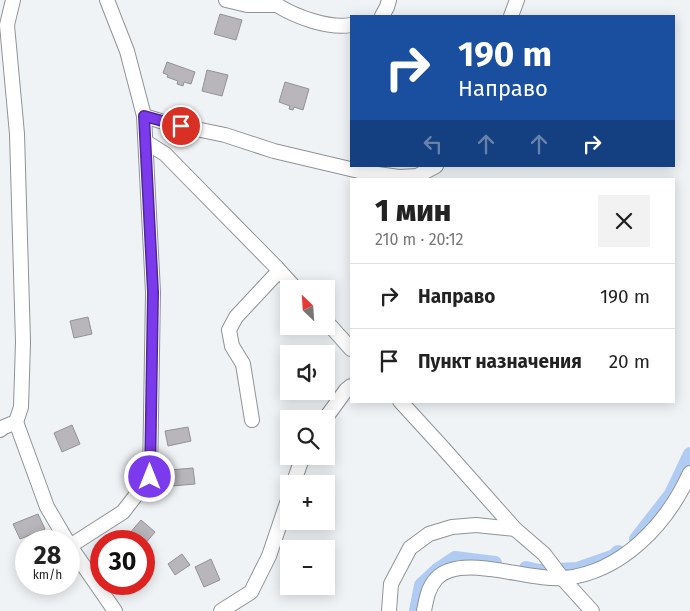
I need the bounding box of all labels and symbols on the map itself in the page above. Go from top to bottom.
pin [160,105,202,147]
north arrow [280,280,335,335]
position arrow [123,450,175,502]
speed limit sign: 30 [90,530,155,595]

